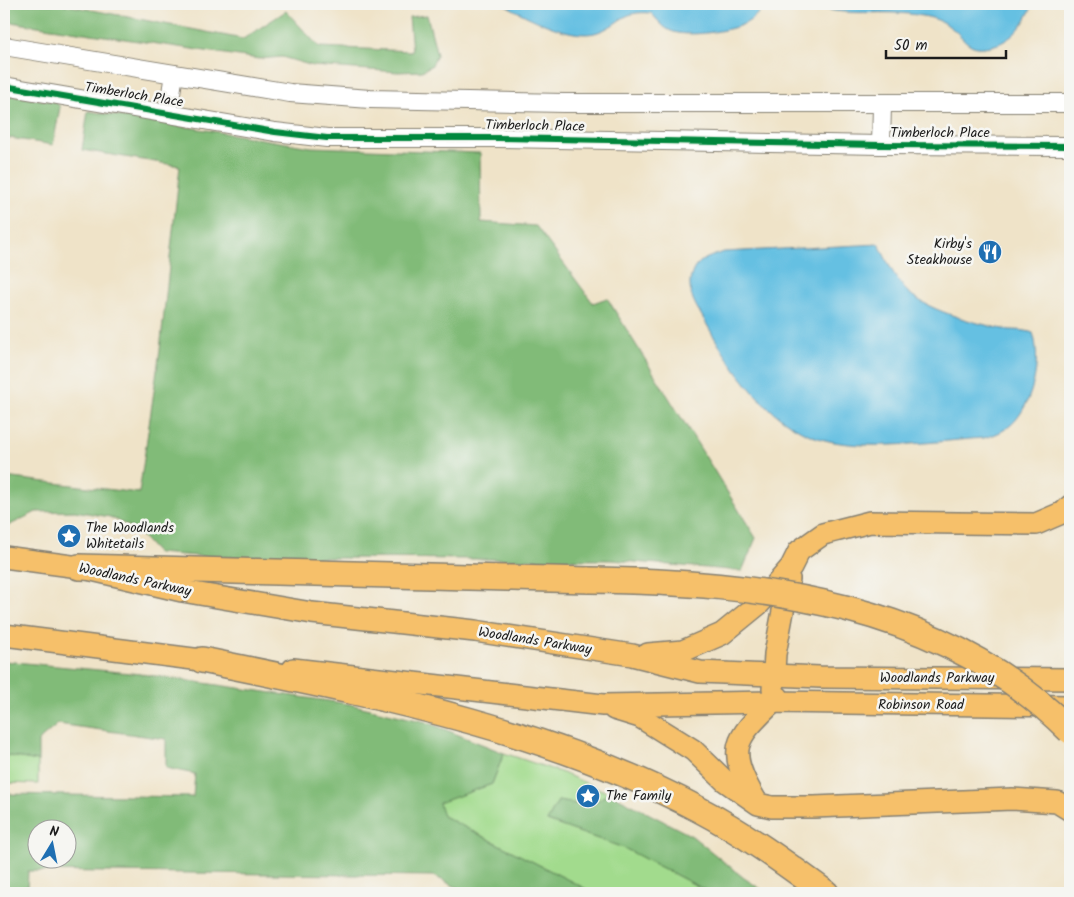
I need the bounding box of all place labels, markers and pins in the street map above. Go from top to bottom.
place label: Kirby's Steakhouse [907,233,973,271]
restaurant icon: Kirby's Steakhouse [977,239,1003,265]
place label: The Woodlands Whitetails [86,517,174,555]
place icon: The Woodlands Whitetails [56,523,82,549]
place icon: The Family [575,783,601,809]
place label: The Family [606,785,672,807]

